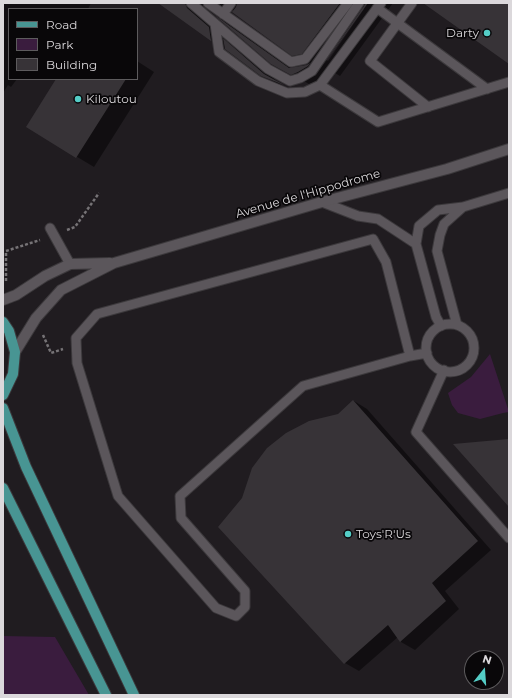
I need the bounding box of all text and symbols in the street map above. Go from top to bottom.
legend [8,8,138,80]
text: Road [46,17,77,32]
place label: Darty [446,26,479,40]
marker: Darty [482,28,492,38]
text: Park [46,37,73,52]
text: Building [46,57,97,72]
place label: Kiloutou [86,92,137,106]
marker: Kiloutou [73,94,83,104]
street label: Avenue de l'Hippodrome [234,166,382,222]
place label: Toys'R'Us [356,527,411,541]
marker: Toys'R'Us [343,529,353,539]
north arrow [464,650,504,690]
text: N [481,651,494,667]

